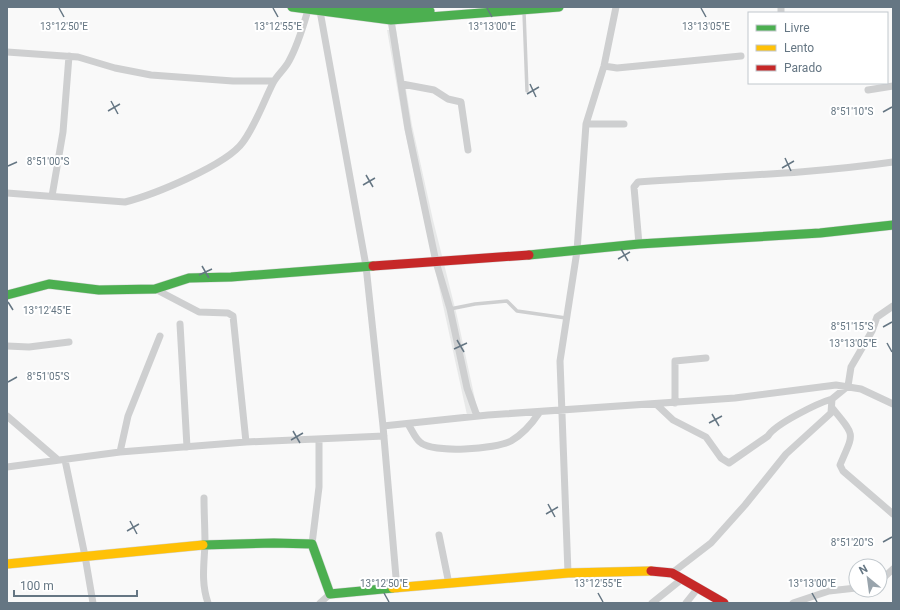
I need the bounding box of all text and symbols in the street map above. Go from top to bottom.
legend [748,12,888,84]
text: 13°12'50"E [40,21,88,32]
text: 13°12'55"E [254,21,302,32]
text: 13°13'00"E [468,21,516,32]
text: 13°13'05"E [682,21,730,32]
text: Livre [784,21,810,35]
text: Lento [784,41,814,55]
text: Parado [784,61,822,75]
text: 8°51'10"S [831,106,873,117]
text: 8°51'00"S [27,156,69,167]
text: 13°12'45"E [23,305,71,316]
text: 8°51'15"S [831,321,873,332]
text: 13°13'05"E [829,338,877,349]
text: 8°51'05"S [27,371,69,382]
text: 8°51'20"S [831,537,873,548]
north arrow [848,558,888,598]
text: N [857,562,870,577]
scale bar [14,572,137,598]
text: 13°12'50"E [360,578,408,589]
text: 13°12'55"E [574,578,622,589]
text: 13°13'00"E [788,578,836,589]
text: 100 m [20,579,54,593]

